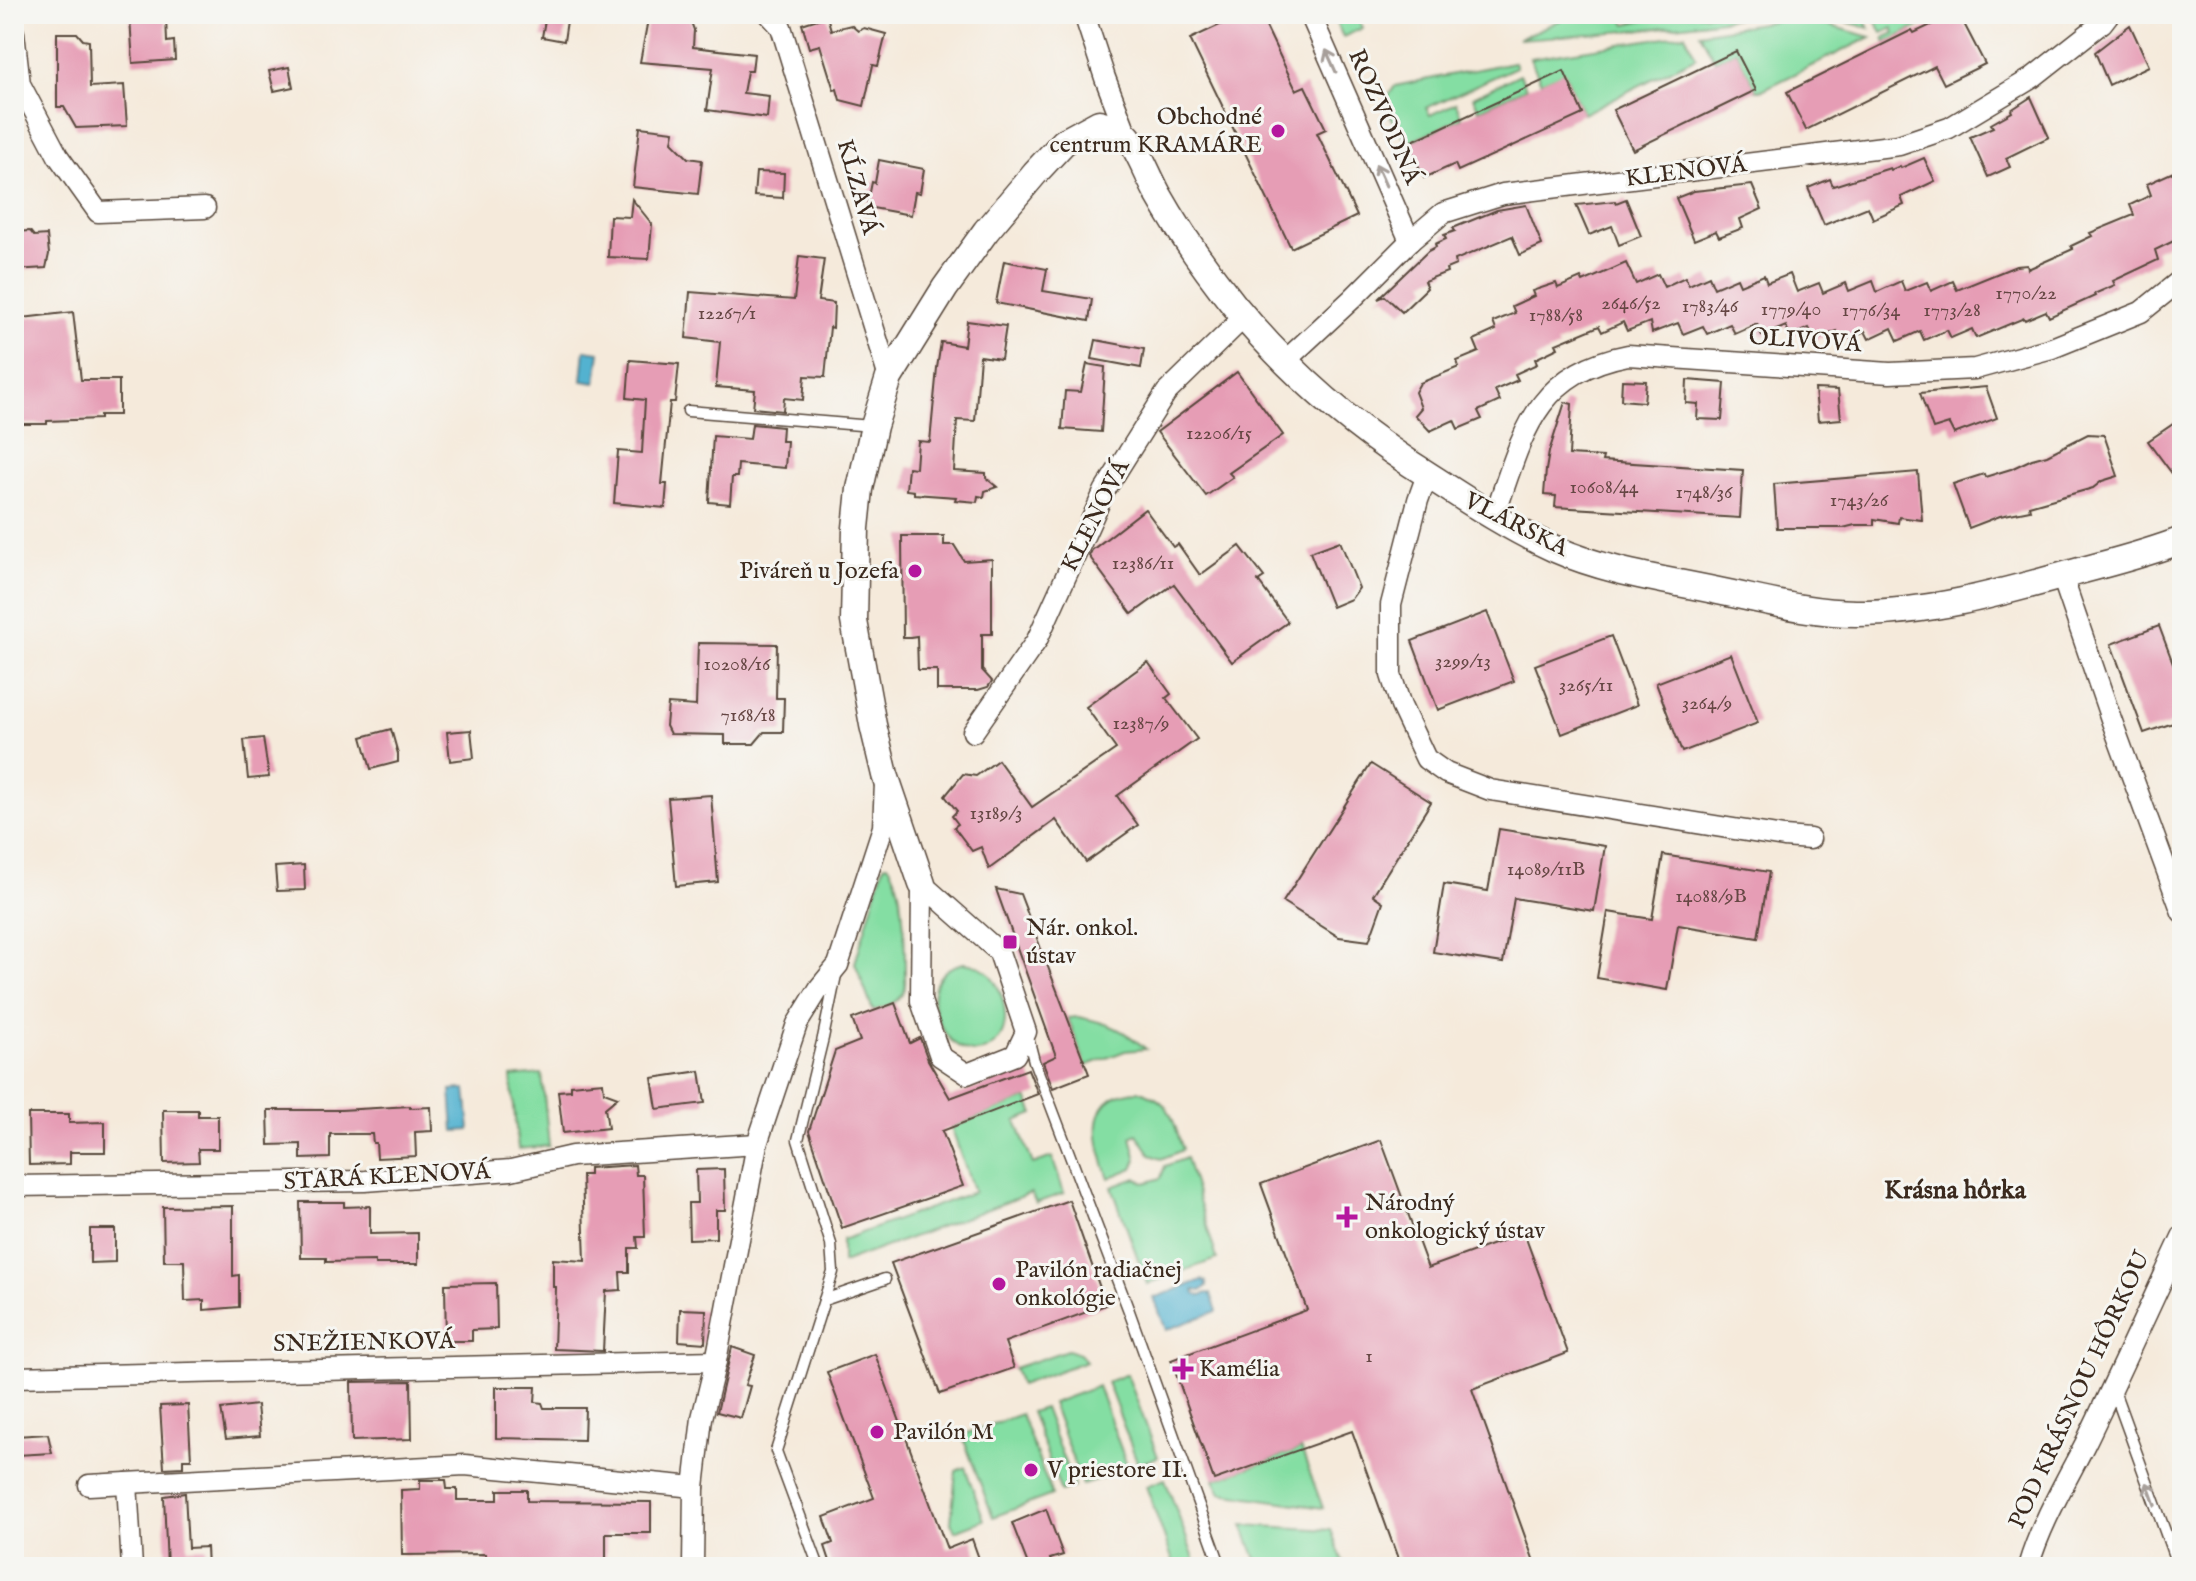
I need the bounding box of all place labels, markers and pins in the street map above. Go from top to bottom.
place label: Obchodné centrum KRAMÁRE [1049,102,1262,161]
marker: Obchodné centrum KRAMÁRE [1269,122,1287,140]
place label: Piváreň u Jozefa [739,556,900,587]
marker: Piváreň u Jozefa [906,562,924,580]
place label: Nár. onkol. ústav [1026,913,1138,972]
marker: Nár. onkol. ústav [1001,933,1019,951]
place label: Národný onkologický ústav [1365,1188,1545,1247]
marker: Národný onkologický ústav [1336,1206,1358,1228]
place label: Pavilón radiačnej onkológie [1015,1255,1182,1314]
marker: Pavilón radiačnej onkológie [990,1275,1008,1293]
place label: Kamélia [1199,1354,1280,1385]
marker: Kamélia [1174,1360,1192,1378]
place label: Pavilón M [893,1417,994,1448]
marker: Pavilón M [868,1423,886,1441]
place label: V priestore II. [1046,1455,1187,1486]
marker: V priestore II. [1022,1461,1040,1479]

